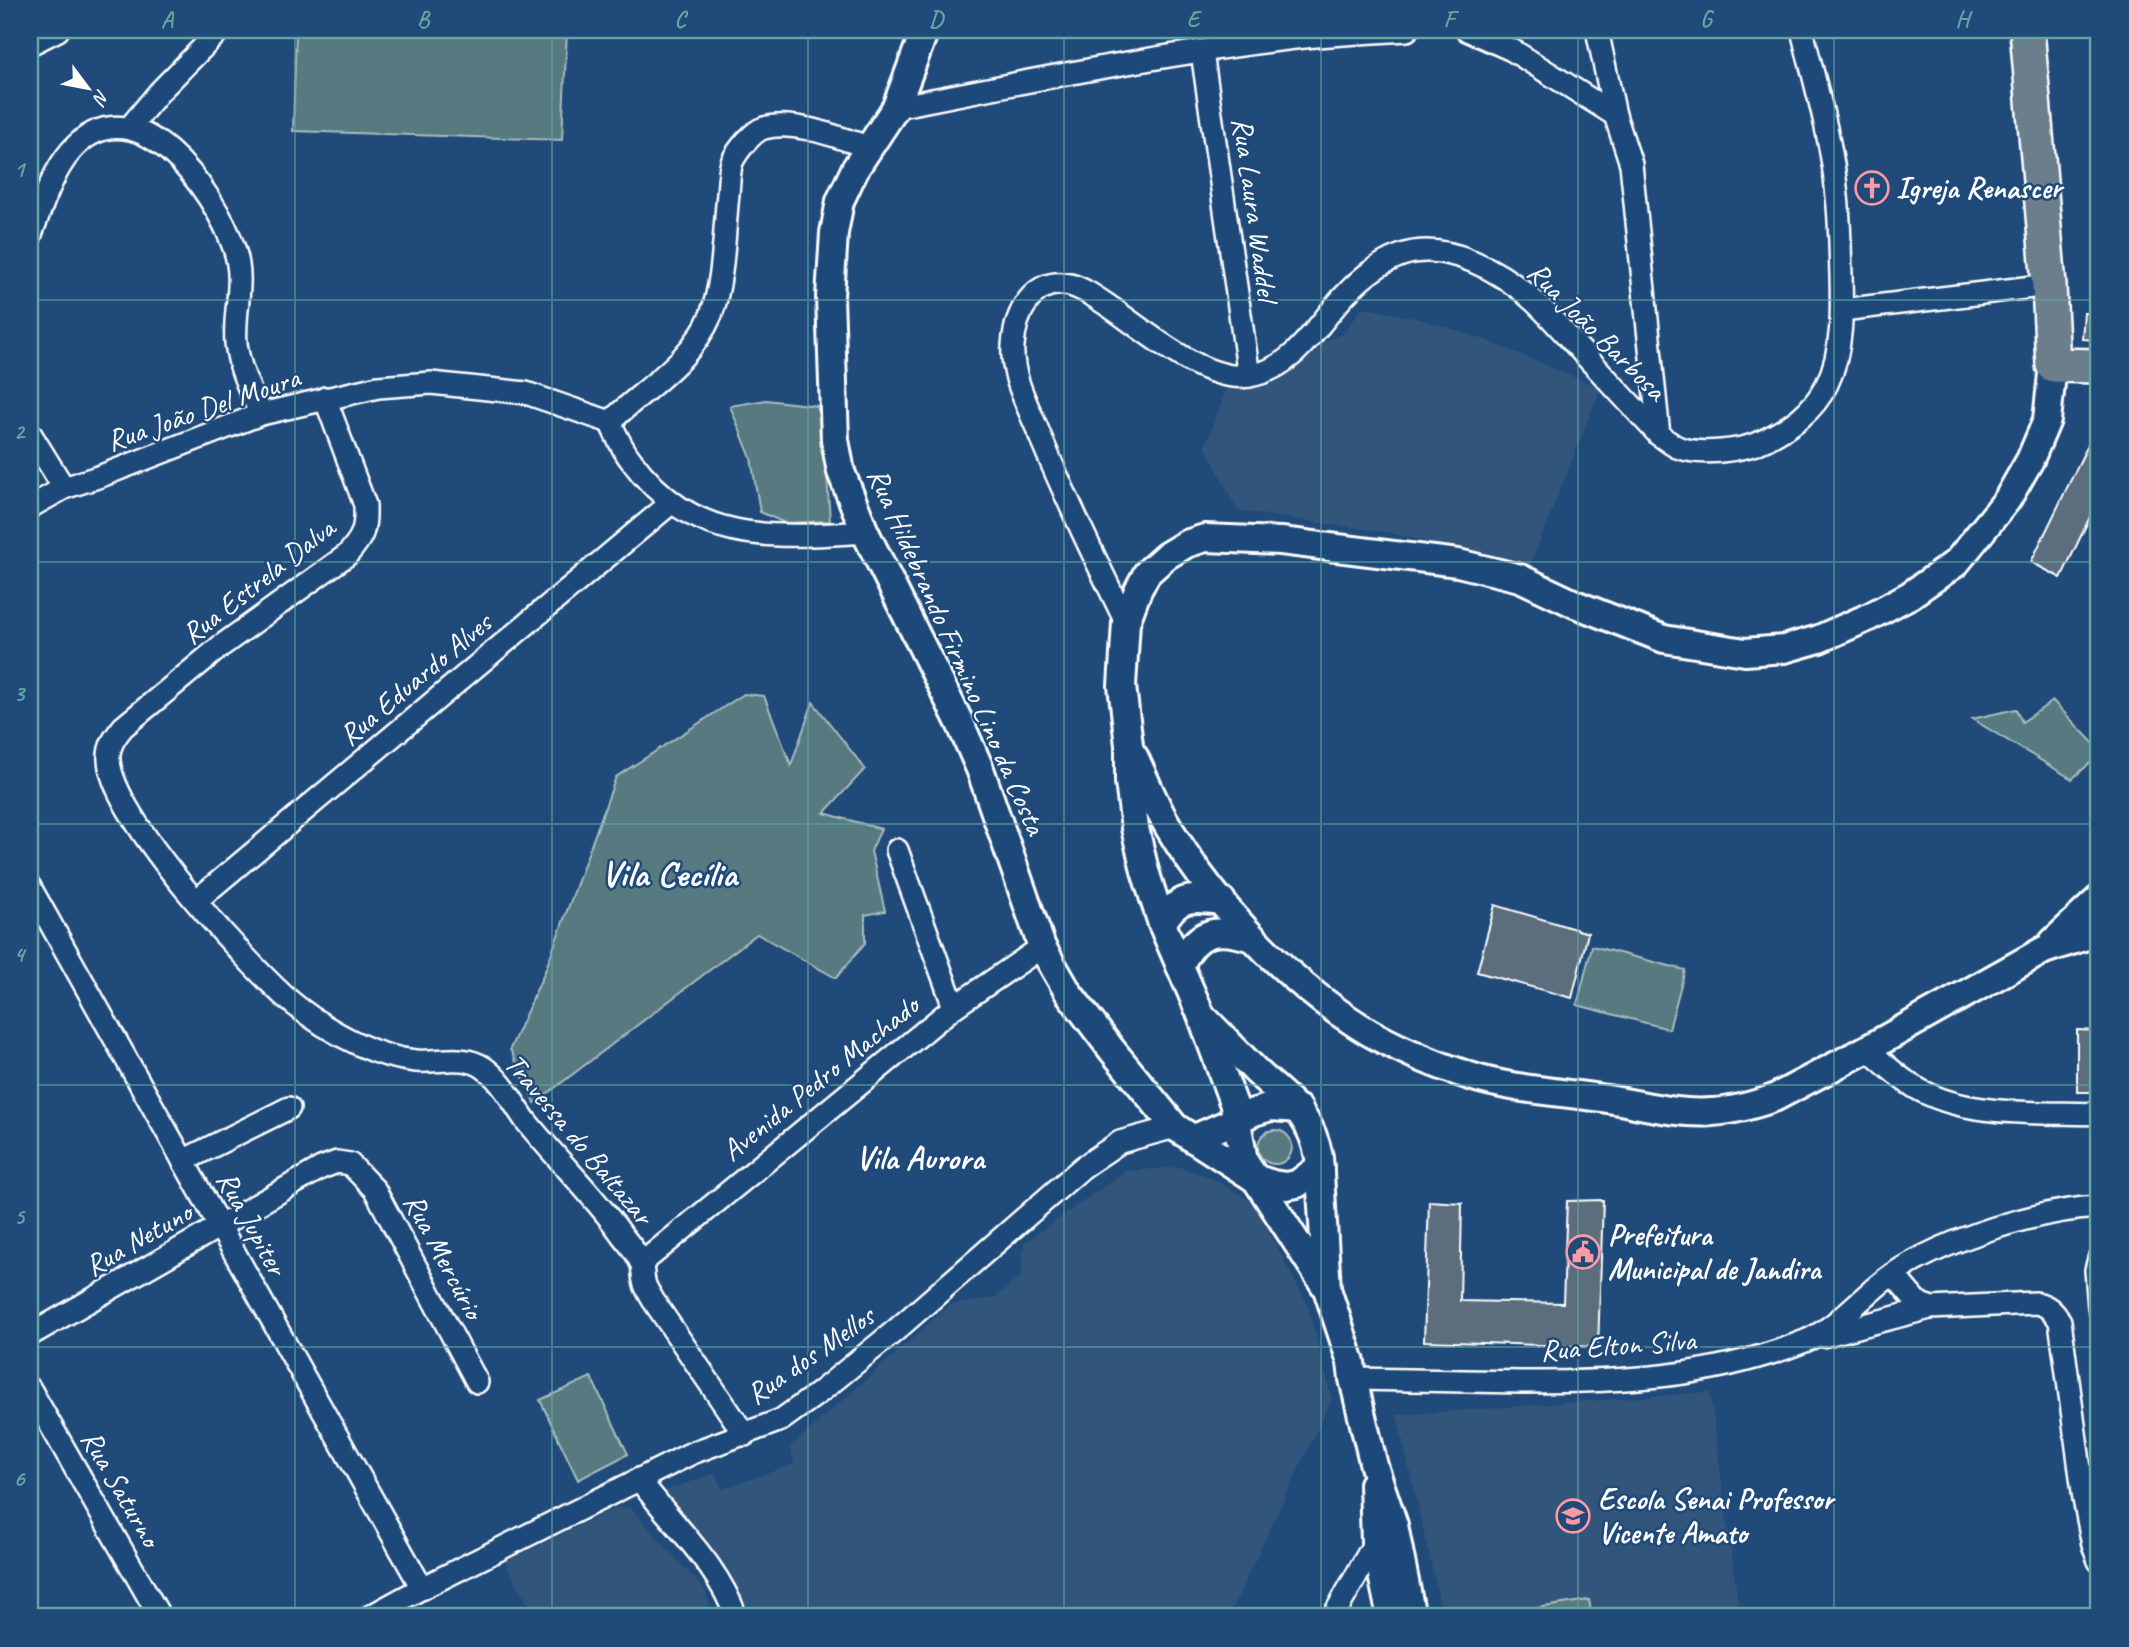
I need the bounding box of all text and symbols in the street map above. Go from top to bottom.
text: A [161,5,175,34]
text: B [417,5,431,34]
text: C [675,5,689,34]
text: D [929,5,945,34]
text: E [1187,5,1203,34]
text: F [1444,5,1460,34]
text: G [1700,5,1715,34]
text: H [1955,5,1973,34]
north arrow [52,52,122,122]
text: N [87,85,115,111]
street label: Rua Laura Waddel [1223,115,1287,308]
text: 1 [14,155,27,184]
church icon: Igreja Renascer [1853,169,1891,207]
place label: Igreja Renascer [1896,169,2065,207]
street label: Rua João Barbosa [1519,253,1676,410]
street label: Rua João Del Moura [101,358,306,460]
text: 2 [14,417,27,446]
street label: Rua Hildebrando Firmino Lino da Costa [859,462,1056,842]
street label: Rua Estrela Dalva [174,508,344,653]
street label: Rua Eduardo Alves [331,602,501,754]
text: 3 [14,679,27,708]
district label: Vila Cecília [601,850,740,897]
text: 4 [14,940,27,969]
street label: Avenida Pedro Machado [714,985,929,1169]
street label: Travessa do Baltazar [496,1045,663,1234]
district label: Vila Aurora [856,1137,987,1179]
street label: Rua Jupiter [208,1164,297,1284]
street label: Rua Mercúrio [395,1187,494,1328]
street label: Rua Netuno [78,1191,201,1285]
text: 5 [14,1202,26,1231]
place label: Prefeitura Municipal de Jandira [1608,1216,1823,1288]
public building icon: Prefeitura Municipal de Jandira [1564,1233,1602,1271]
street label: Rua dos Mellos [739,1295,884,1413]
street label: Rua Elton Silva [1539,1320,1699,1369]
street label: Rua Saturno [72,1423,171,1556]
text: 6 [14,1464,27,1493]
place label: Escola Senai Professor Vicente Amato [1598,1480,1836,1552]
school or university icon: Escola Senai Professor Vicente Amato [1554,1497,1592,1535]

